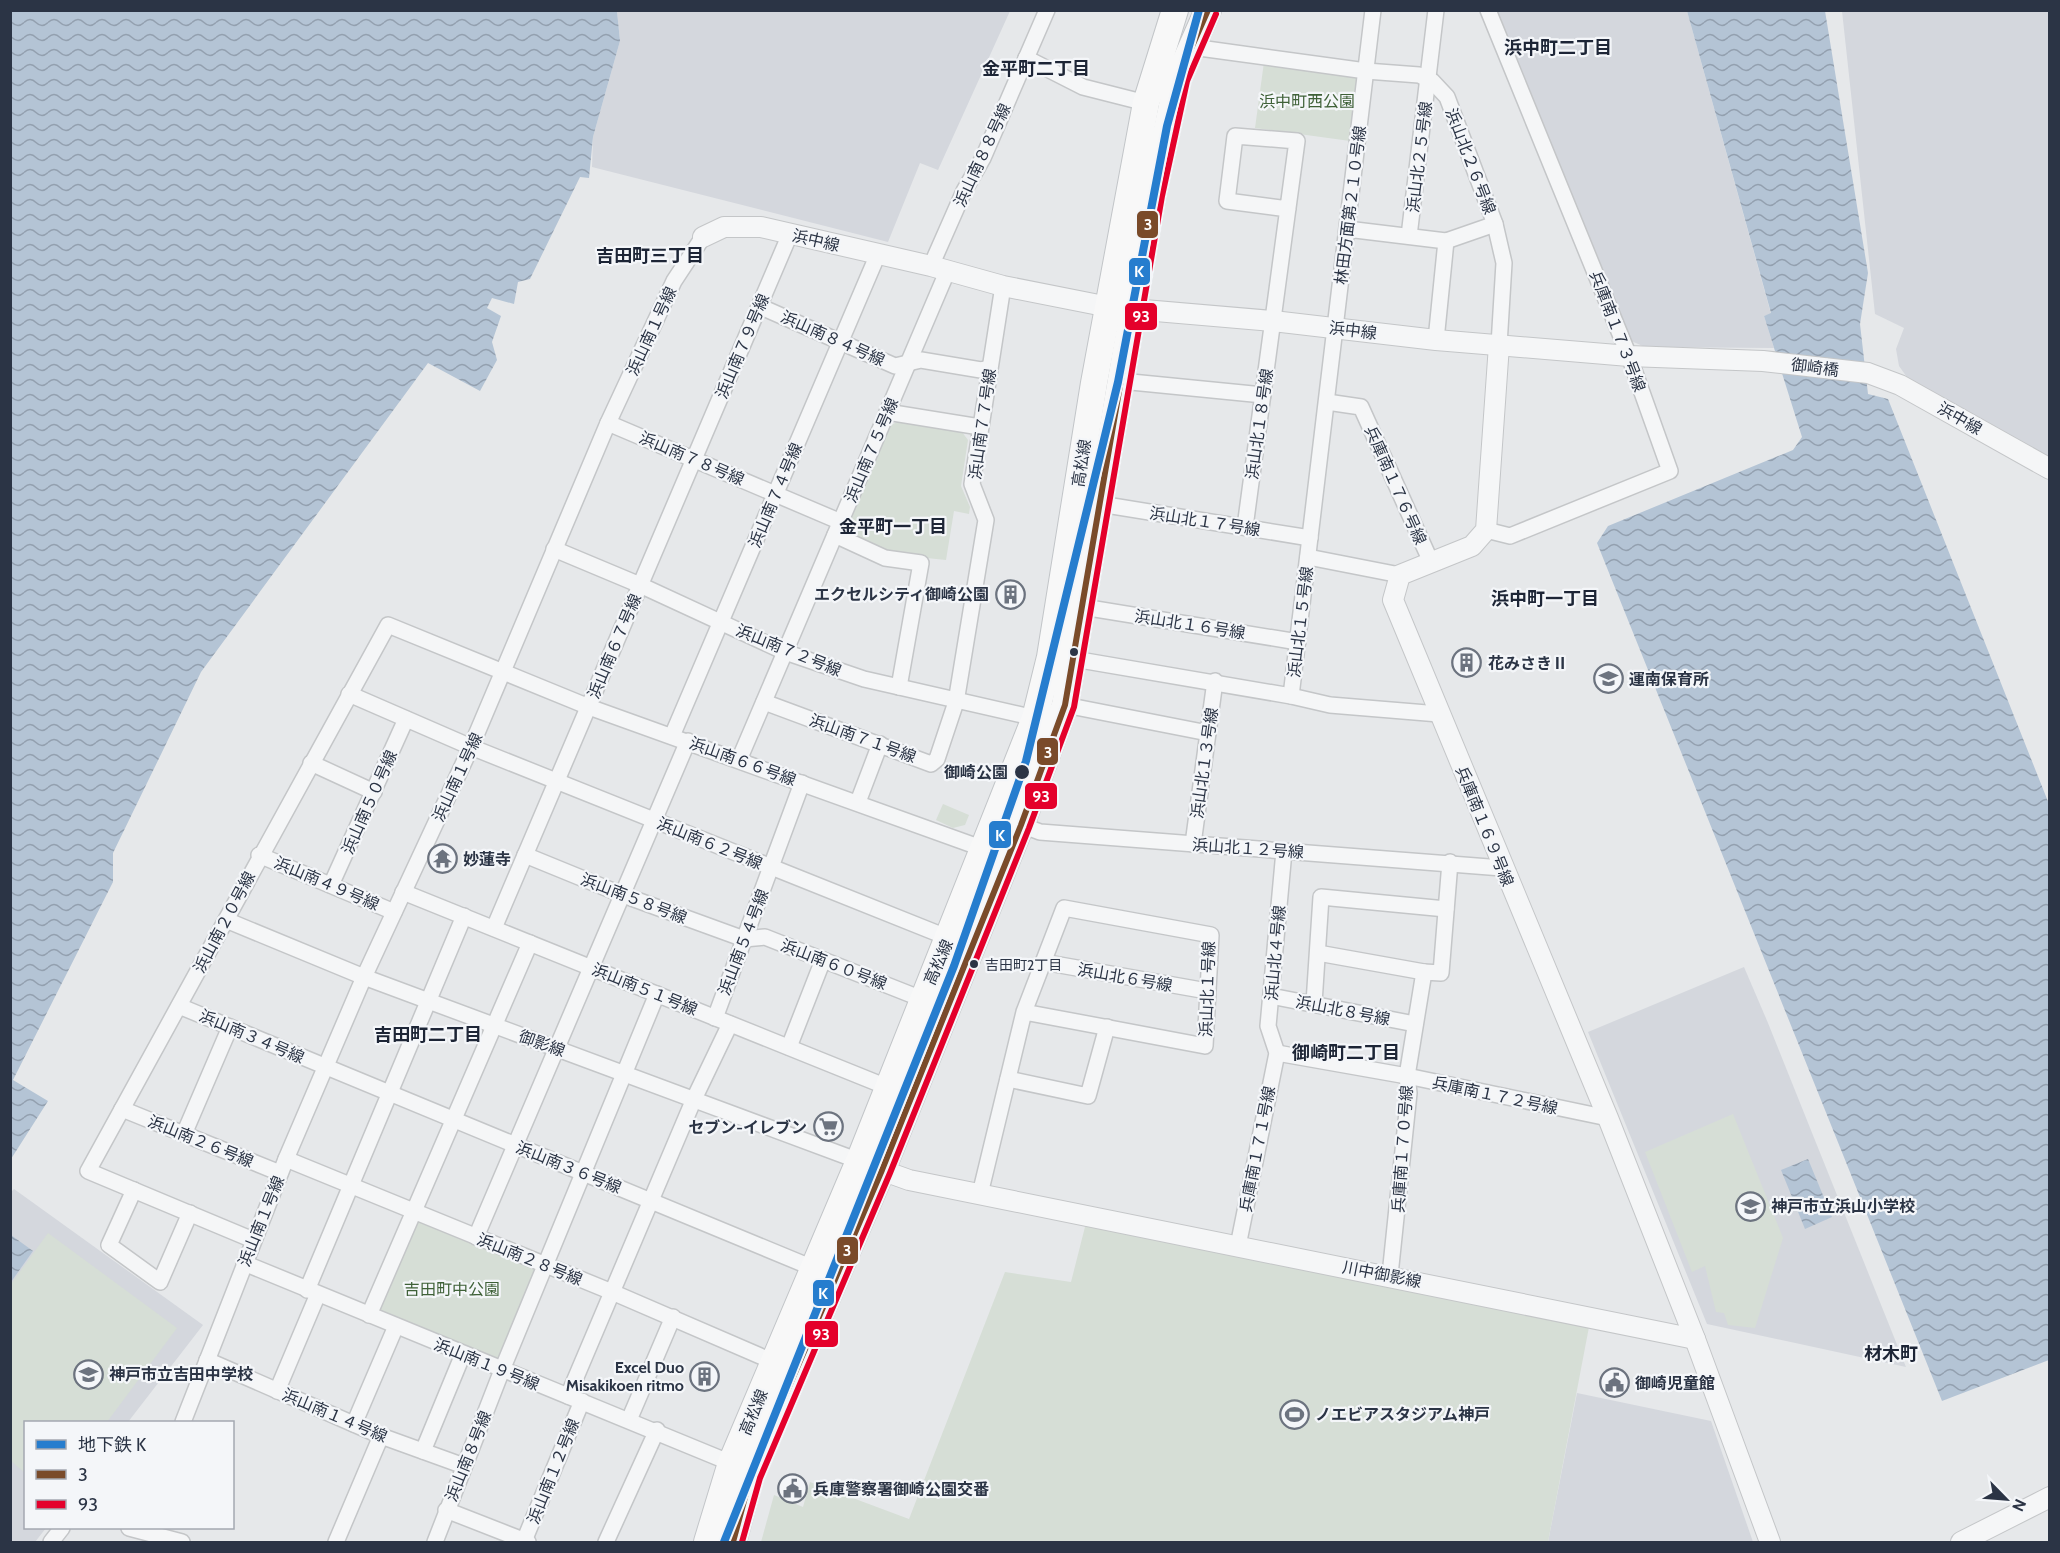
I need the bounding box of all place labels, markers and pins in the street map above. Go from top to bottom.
building icon: エクセルシティ御崎公園 [994,578,1026,610]
place label: エクセルシティ御崎公園 [814,585,989,604]
unlabelled marker [1068,646,1080,658]
building icon: 花みさきⅡ [1451,647,1483,679]
place label: 花みさきⅡ [1488,654,1568,673]
school or university icon: 運南保育所 [1592,663,1624,695]
place label: 運南保育所 [1629,670,1709,689]
place label: 御崎公園 [944,763,1008,782]
marker: 御崎公園 [1013,763,1031,781]
temple icon: 妙蓮寺 [426,843,458,875]
place label: 妙蓮寺 [463,850,511,869]
place label: 吉田町2丁目 [985,956,1062,974]
marker: 吉田町2丁目 [968,958,980,970]
supermarket icon: セブン-イレブン [812,1111,844,1143]
place label: セブン-イレブン [688,1118,807,1137]
school or university icon: 神戸市立浜山小学校 [1734,1190,1766,1222]
place label: 神戸市立浜山小学校 [1771,1197,1915,1216]
school or university icon: 神戸市立吉田中学校 [72,1358,104,1390]
place label: Excel Duo Misakikoen ritmo [566,1358,684,1395]
building icon: Excel Duo Misakikoen ritmo [689,1360,721,1392]
place label: 神戸市立吉田中学校 [109,1365,253,1384]
public building icon: 御崎児童館 [1598,1367,1630,1399]
place label: 御崎児童館 [1635,1374,1715,1393]
sports icon: ノエビアスタジアム神戸 [1278,1398,1310,1430]
place label: ノエビアスタジアム神戸 [1315,1405,1490,1424]
public building icon: 兵庫警察署御崎公園交番 [776,1473,808,1505]
place label: 兵庫警察署御崎公園交番 [813,1480,989,1499]

